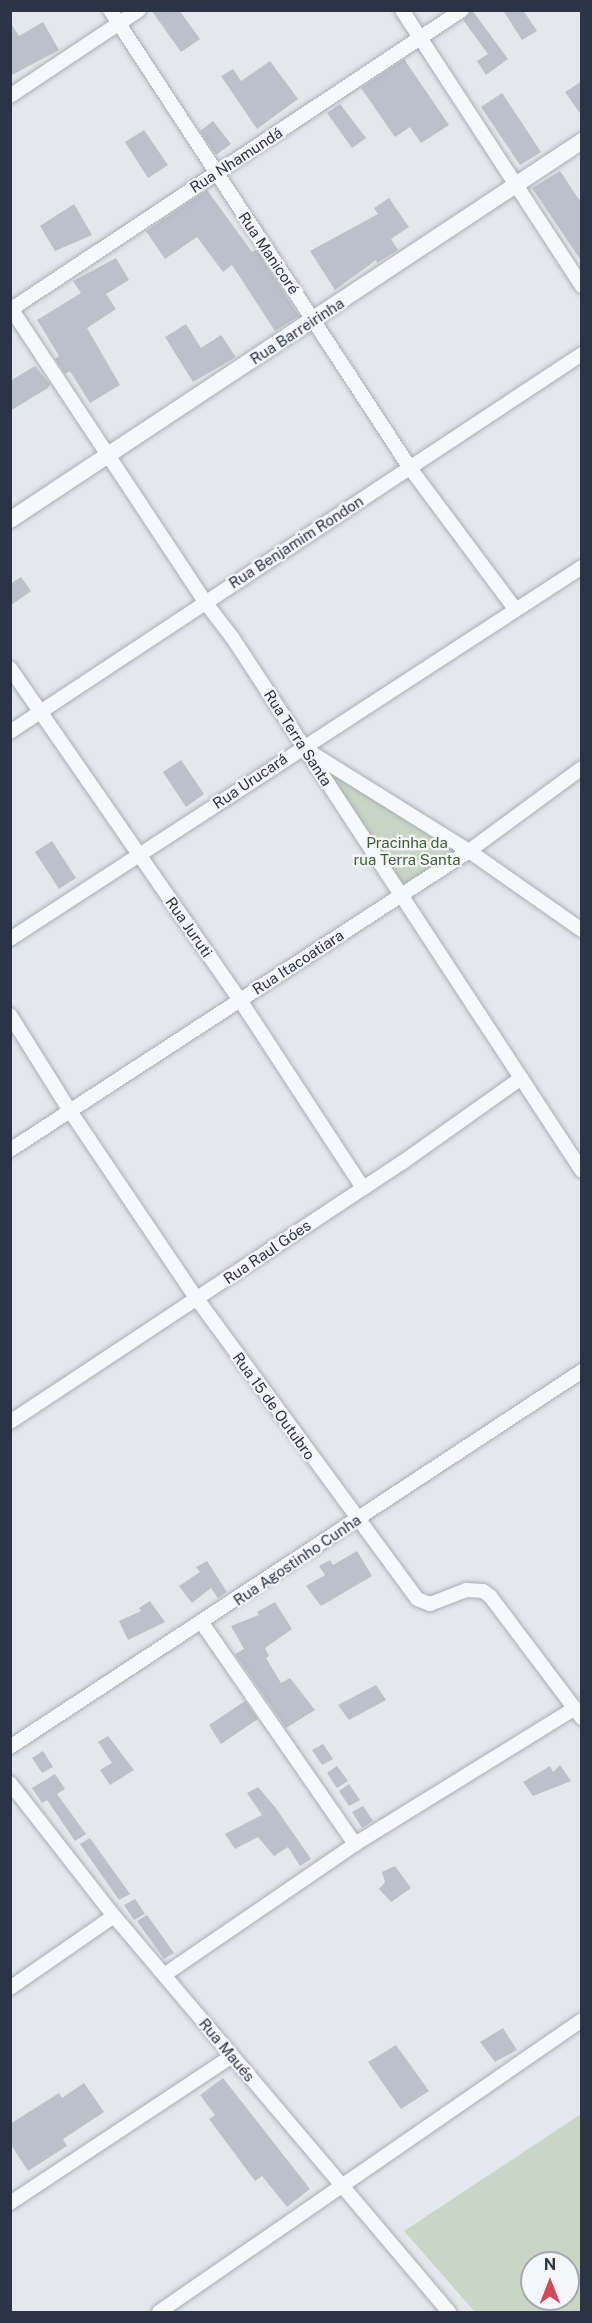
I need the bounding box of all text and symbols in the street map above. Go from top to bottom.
street label: Rua Nhamundá [186,123,286,197]
street label: Rua Manicoré [235,208,303,298]
street label: Rua Barreirinha [247,294,347,368]
street label: Rua Benjamim Rondon [225,492,367,592]
street label: Rua Terra Santa [260,686,336,790]
street label: Rua Urucará [209,749,291,813]
park label: Pracinha da rua Terra Santa [354,833,460,868]
street label: Rua Juruti [162,893,216,961]
street label: Rua Itacoatiara [249,926,347,998]
street label: Rua Raul Góes [220,1216,314,1288]
street label: Rua 15 de Outubro [229,1349,319,1463]
street label: Rua Agostinho Cunha [230,1511,364,1609]
street label: Rua Maués [195,2015,259,2085]
north arrow [520,2251,580,2311]
text: N [544,2255,556,2274]

